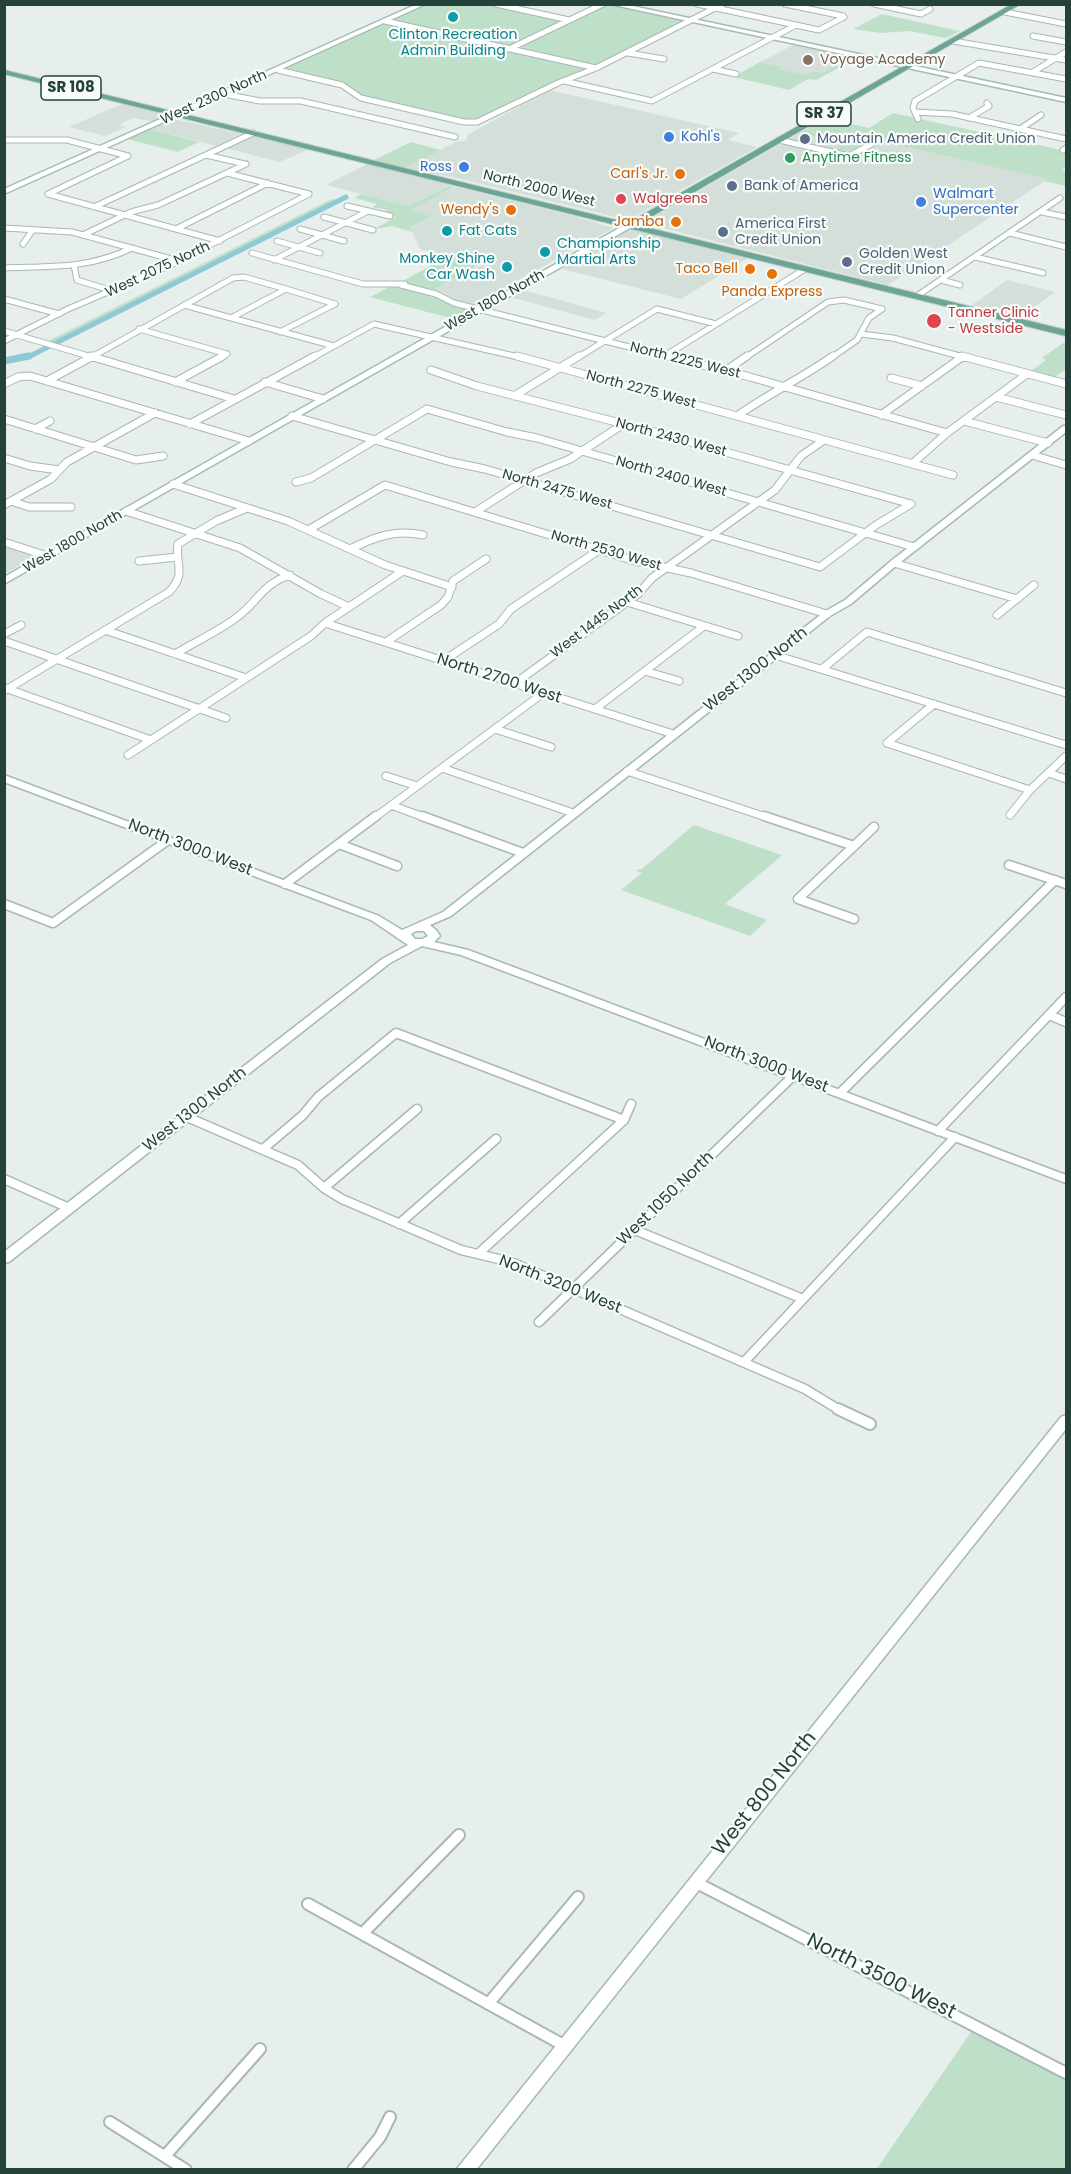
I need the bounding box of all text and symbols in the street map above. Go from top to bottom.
marker: Clinton Recreation Admin Building [446,10,460,24]
place label: Clinton Recreation Admin Building [389,27,517,60]
place label: Voyage Academy [820,52,945,68]
marker: Voyage Academy [801,53,815,67]
street label: West 2300 North [158,67,270,129]
road number: SR 108 [41,76,101,100]
road number: SR 37 [797,102,851,126]
place label: Kohl's [681,129,720,145]
marker: Kohl's [662,130,676,144]
place label: Mountain America Credit Union [817,131,1036,147]
marker: Mountain America Credit Union [798,132,812,146]
place label: Anytime Fitness [802,150,912,166]
marker: Anytime Fitness [783,151,797,165]
place label: Ross [420,159,452,175]
marker: Ross [457,160,471,174]
place label: Carl's Jr. [610,166,668,182]
street label: North 2000 West [481,167,597,211]
marker: Carl's Jr. [673,167,687,181]
place label: Bank of America [744,178,858,194]
marker: Bank of America [725,179,739,193]
place label: Walmart Supercenter [933,186,1019,219]
place label: Walgreens [633,191,708,207]
marker: Walgreens [614,192,628,206]
marker: Walmart Supercenter [914,195,928,209]
place label: Wendy's [441,202,499,218]
marker: Wendy's [504,203,518,217]
place label: Jamba [614,214,664,230]
marker: Jamba [669,215,683,229]
place label: America First Credit Union [735,216,826,249]
place label: Fat Cats [459,223,517,239]
marker: Fat Cats [440,224,454,238]
marker: America First Credit Union [716,225,730,239]
place label: Championship Martial Arts [557,236,661,268]
street label: West 2075 North [103,238,213,302]
marker: Championship Martial Arts [538,245,552,259]
place label: Golden West Credit Union [859,246,948,278]
place label: Monkey Shine Car Wash [399,251,495,284]
marker: Golden West Credit Union [840,255,854,269]
marker: Monkey Shine Car Wash [500,260,514,274]
place label: Taco Bell [676,261,738,277]
marker: Taco Bell [743,262,757,276]
street label: West 1800 North [442,267,548,335]
marker: Panda Express [765,267,779,281]
place label: Panda Express [721,284,823,300]
place label: Tanner Clinic - Westside [948,305,1039,338]
marker: Tanner Clinic - Westside [925,312,943,330]
street label: North 2225 West [628,339,742,383]
street label: North 2275 West [584,367,698,413]
street label: North 2430 West [614,415,728,461]
street label: North 2400 West [614,453,728,501]
street label: North 2475 West [500,466,614,514]
street label: West 1800 North [21,507,125,577]
street label: North 2530 West [549,527,663,575]
street label: West 1445 North [548,582,646,662]
street label: West 1300 North [700,624,812,716]
street label: North 2700 West [434,650,564,708]
street label: North 3000 West [125,816,255,880]
street label: North 3000 West [701,1033,831,1097]
street label: West 1300 North [139,1064,251,1156]
street label: West 1050 North [614,1148,718,1250]
street label: North 3200 West [496,1252,624,1318]
street label: West 800 North [708,1727,822,1861]
street label: North 3500 West [802,1929,960,2025]

